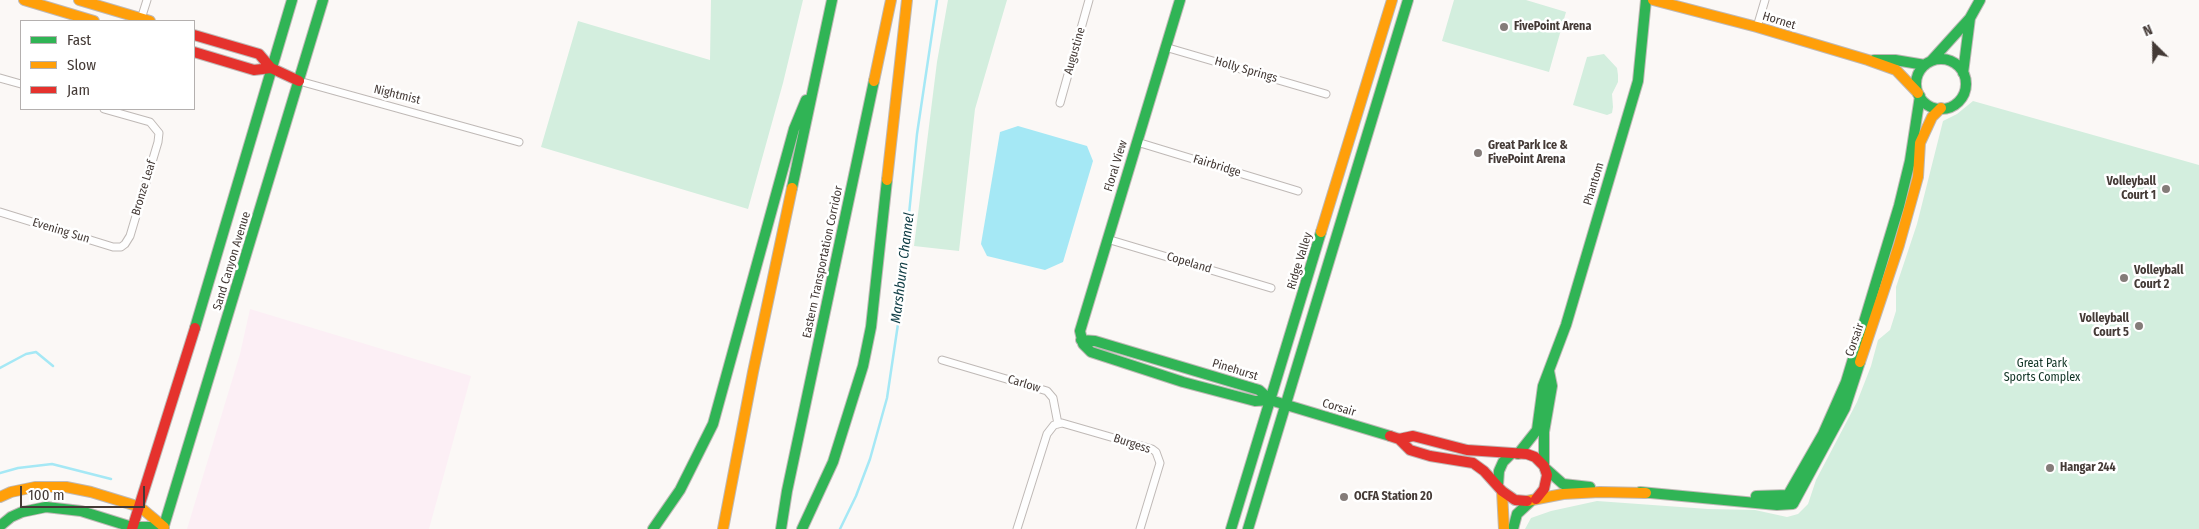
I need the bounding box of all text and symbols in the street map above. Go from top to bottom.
street label: Hornet [1761,9,1797,33]
legend [20,20,195,110]
place label: FivePoint Arena [1514,20,1591,34]
north arrow [2129,20,2179,70]
marker: FivePoint Arena [1498,21,1510,33]
text: N [2141,21,2155,40]
street label: Augustine [1061,26,1089,76]
text: Fast [67,31,91,49]
street label: Holly Springs [1213,54,1279,86]
text: Slow [67,56,96,74]
text: Jam [67,81,90,99]
street label: Nightmist [372,82,422,108]
street label: Floral View [1101,139,1131,193]
place label: Great Park Ice & FivePoint Arena [1488,139,1568,167]
marker: Great Park Ice & FivePoint Arena [1472,147,1484,159]
street label: Fairbridge [1191,152,1243,180]
street label: Bronze Leaf [129,159,159,217]
street label: Phantom [1581,161,1607,207]
place label: Volleyball Court 1 [2107,175,2156,203]
marker: Volleyball Court 1 [2160,183,2172,195]
street label: Eastern Transportation Corridor [800,185,846,339]
street label: Sand Canyon Avenue [210,210,254,312]
water label: Marshburn Channel [888,212,918,324]
street label: Evening Sun [31,215,91,247]
street label: Ridge Valley [1284,231,1316,291]
street label: Copeland [1165,249,1213,277]
place label: Volleyball Court 2 [2134,264,2183,292]
marker: Volleyball Court 2 [2118,272,2130,284]
place label: Volleyball Court 5 [2080,312,2129,340]
marker: Volleyball Court 5 [2133,320,2145,332]
street label: Corsair [1843,321,1867,359]
street label: Pinehurst [1210,356,1260,384]
park label: Great Park Sports Complex [2004,357,2080,385]
street label: Carlow [1006,372,1042,396]
street label: Corsair [1320,396,1358,420]
street label: Burgess [1112,431,1152,457]
place label: Hangar 244 [2060,461,2116,475]
marker: Hangar 244 [2044,462,2056,474]
scale bar [22,476,148,508]
text: 100 m [28,486,65,504]
place label: OCFA Station 20 [1354,490,1432,504]
marker: OCFA Station 20 [1338,491,1350,503]

